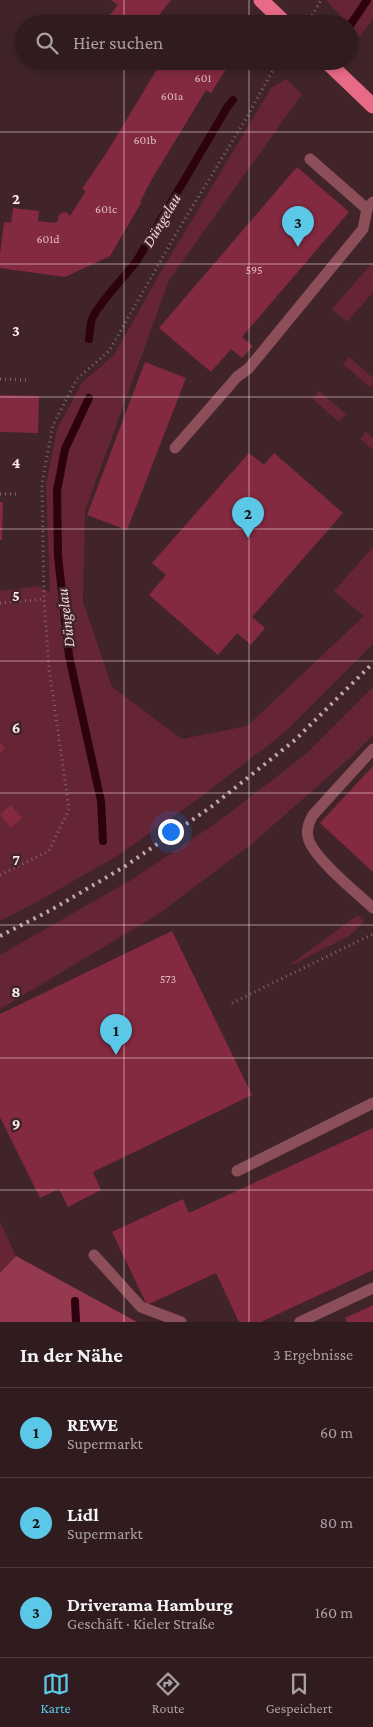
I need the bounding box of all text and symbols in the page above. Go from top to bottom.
search box [15,15,358,70]
icon: search [33,29,61,57]
text: Hier suchen [73,32,163,53]
house number: 601 [195,71,211,85]
house number: 601a [161,89,184,103]
house number: 601b [133,133,157,147]
text: 2 [12,190,20,207]
water label: Düngelau [139,190,185,251]
house number: 601c [95,202,117,216]
pin: 3 [282,206,314,247]
house number: 601d [36,232,60,246]
house number: 595 [245,263,263,277]
text: 3 [12,322,20,339]
text: 4 [12,454,21,471]
pin: 2 [232,497,264,538]
text: 5 [12,587,20,604]
water label: Düngelau [53,587,79,648]
text: 6 [12,719,20,736]
your location [158,819,184,845]
text: 7 [12,851,20,868]
house number: 573 [160,972,177,986]
text: 8 [11,983,21,1000]
pin: 1 [100,1014,132,1055]
text: 9 [12,1115,20,1132]
text: In der Nähe [20,1343,123,1367]
text: 3 Ergebnisse [273,1346,353,1363]
text: REWE [67,1414,118,1435]
text: 1 [33,1424,39,1441]
text: 60 m [320,1424,353,1441]
text: Supermarkt [67,1435,143,1452]
text: Lidl [67,1504,99,1525]
text: 2 [32,1514,40,1531]
text: 80 m [319,1514,353,1531]
text: Supermarkt [67,1525,143,1542]
text: Driverama Hamburg [67,1594,233,1615]
text: 3 [32,1604,40,1621]
text: 160 m [315,1604,353,1621]
text: Geschäft · Kieler Straße [67,1615,215,1632]
tab: Karte [41,1670,71,1716]
tab: Route [152,1670,185,1716]
tab: Gespeichert [266,1670,332,1716]

